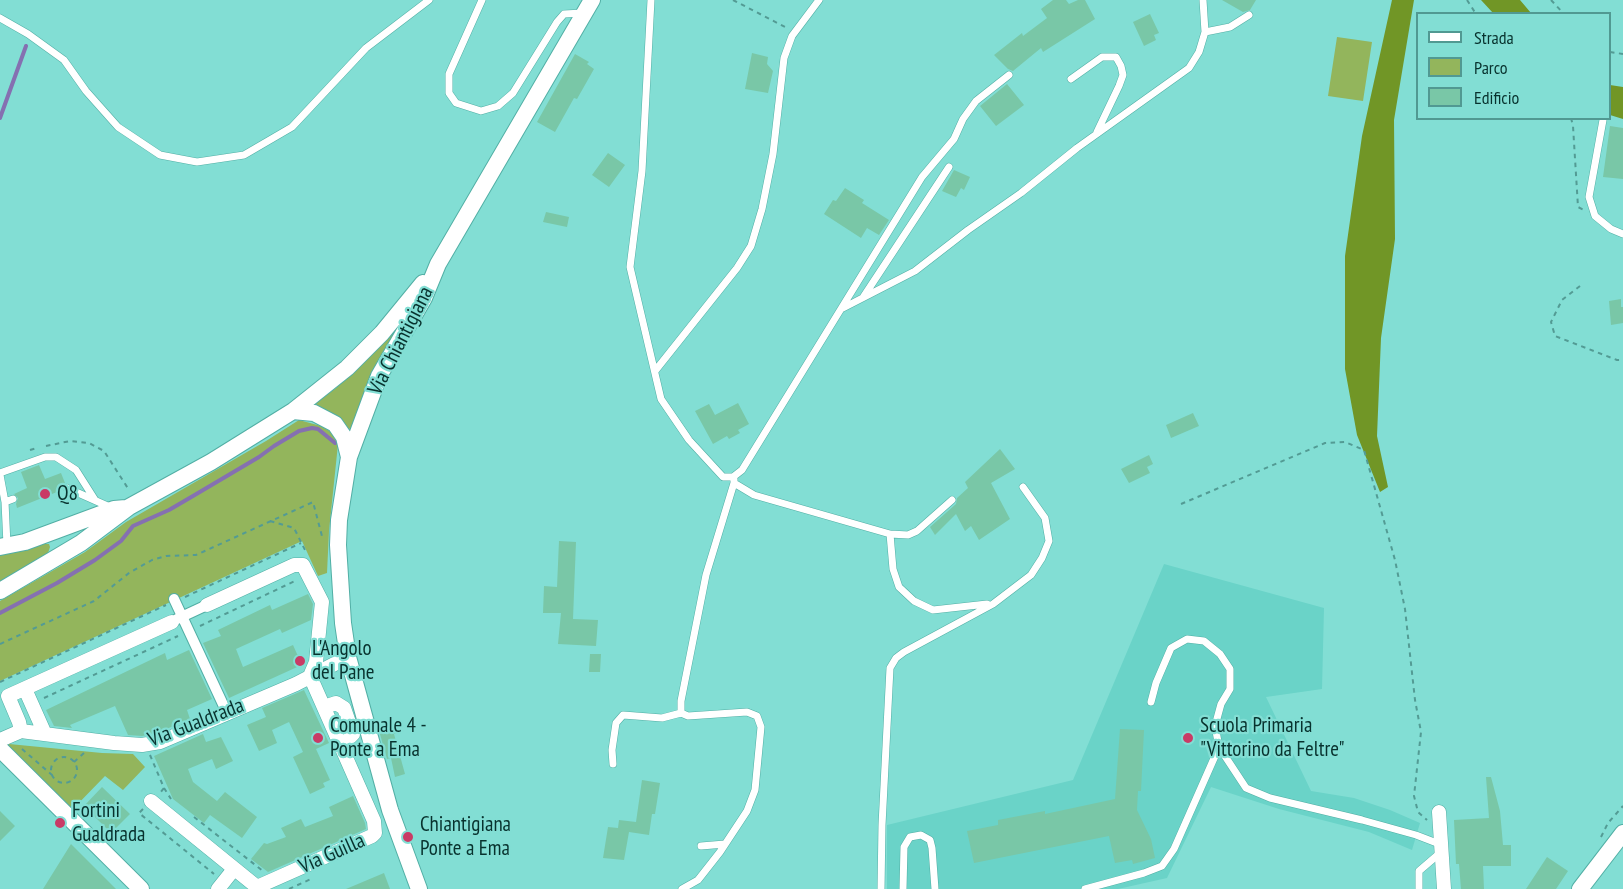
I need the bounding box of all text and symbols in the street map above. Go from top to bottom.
legend [1416,12,1611,120]
text: Strada [1474,26,1514,49]
text: Parco [1474,56,1508,79]
text: Edificio [1474,86,1519,109]
street label: Via Chiantigiana [363,283,439,399]
place label: Q8 [57,481,78,507]
marker: Q8 [38,487,52,501]
place label: L'Angolo del Pane [312,636,374,686]
marker: L'Angolo del Pane [293,654,307,668]
street label: Via Gualdrada [145,693,247,753]
place label: Comunale 4 - Ponte a Ema [330,713,427,763]
place label: Scuola Primaria "Vittorino da Feltre" [1200,713,1345,763]
marker: Comunale 4 - Ponte a Ema [311,731,325,745]
marker: Scuola Primaria "Vittorino da Feltre" [1181,731,1195,745]
place label: Fortini Gualdrada [72,798,145,848]
place label: Chiantigiana Ponte a Ema [420,812,511,862]
marker: Fortini Gualdrada [53,816,67,830]
street label: Via Guilla [295,828,369,880]
marker: Chiantigiana Ponte a Ema [401,830,415,844]

